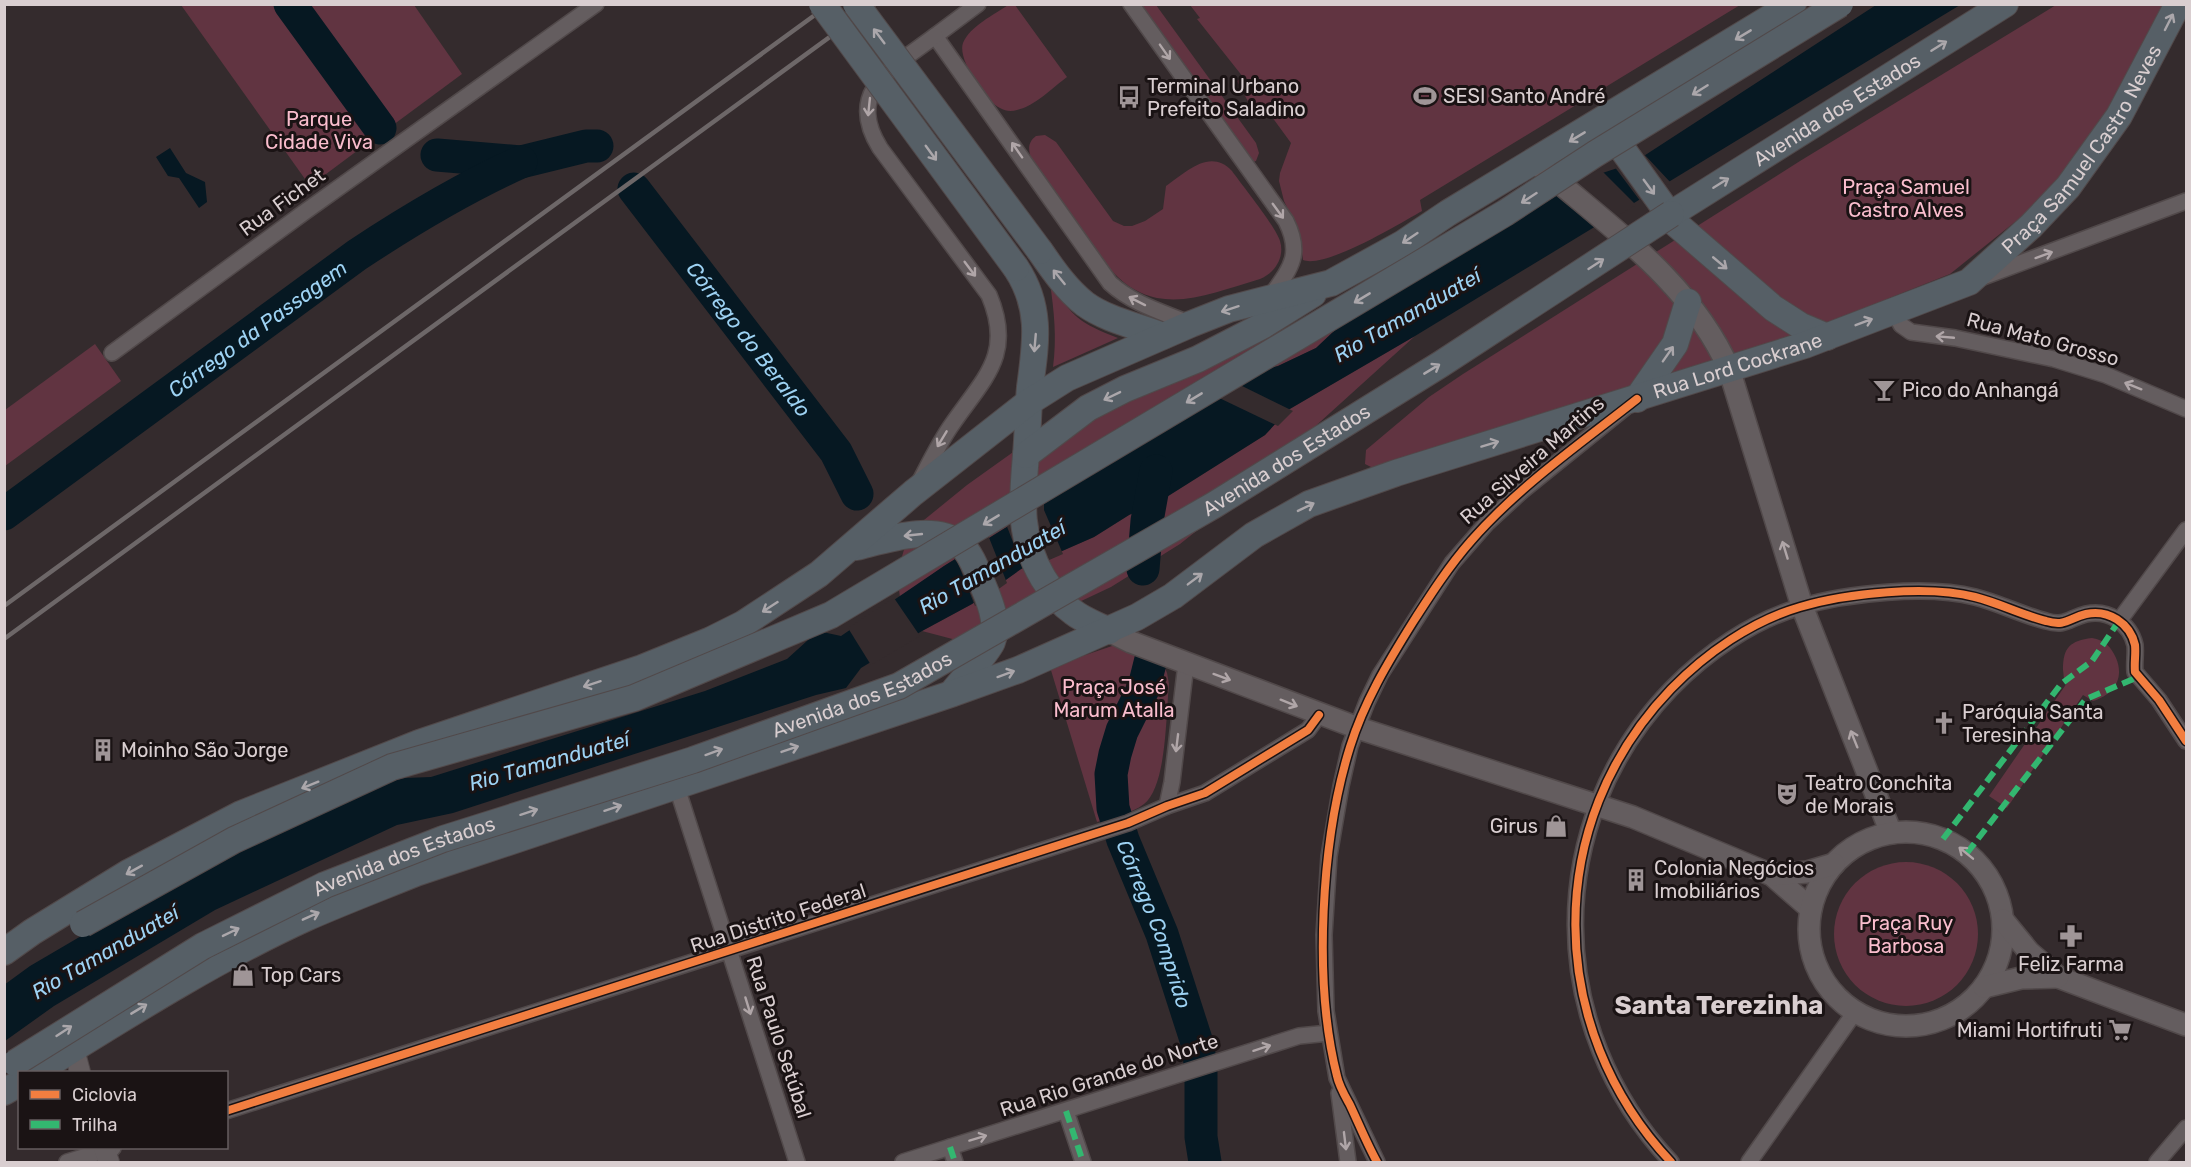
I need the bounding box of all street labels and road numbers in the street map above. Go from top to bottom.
street label: Praça Samuel Castro Neves [1996,41,2166,259]
street label: Avenida dos Estados [1749,48,1925,171]
street label: Rua Fichet [235,163,330,241]
street label: Rua Mato Grosso [1964,307,2122,371]
street label: Rua Lord Cockrane [1650,328,1825,404]
street label: Rua Silveira Martins [1455,391,1609,529]
street label: Avenida dos Estados [1198,399,1375,521]
street label: Avenida dos Estados [769,646,956,743]
street label: Avenida dos Estados [309,811,498,901]
street label: Rua Distrito Federal [687,878,869,958]
street label: Rua Paulo Setúbal [741,953,817,1121]
street label: Rua Rio Grande do Norte [997,1028,1221,1122]

